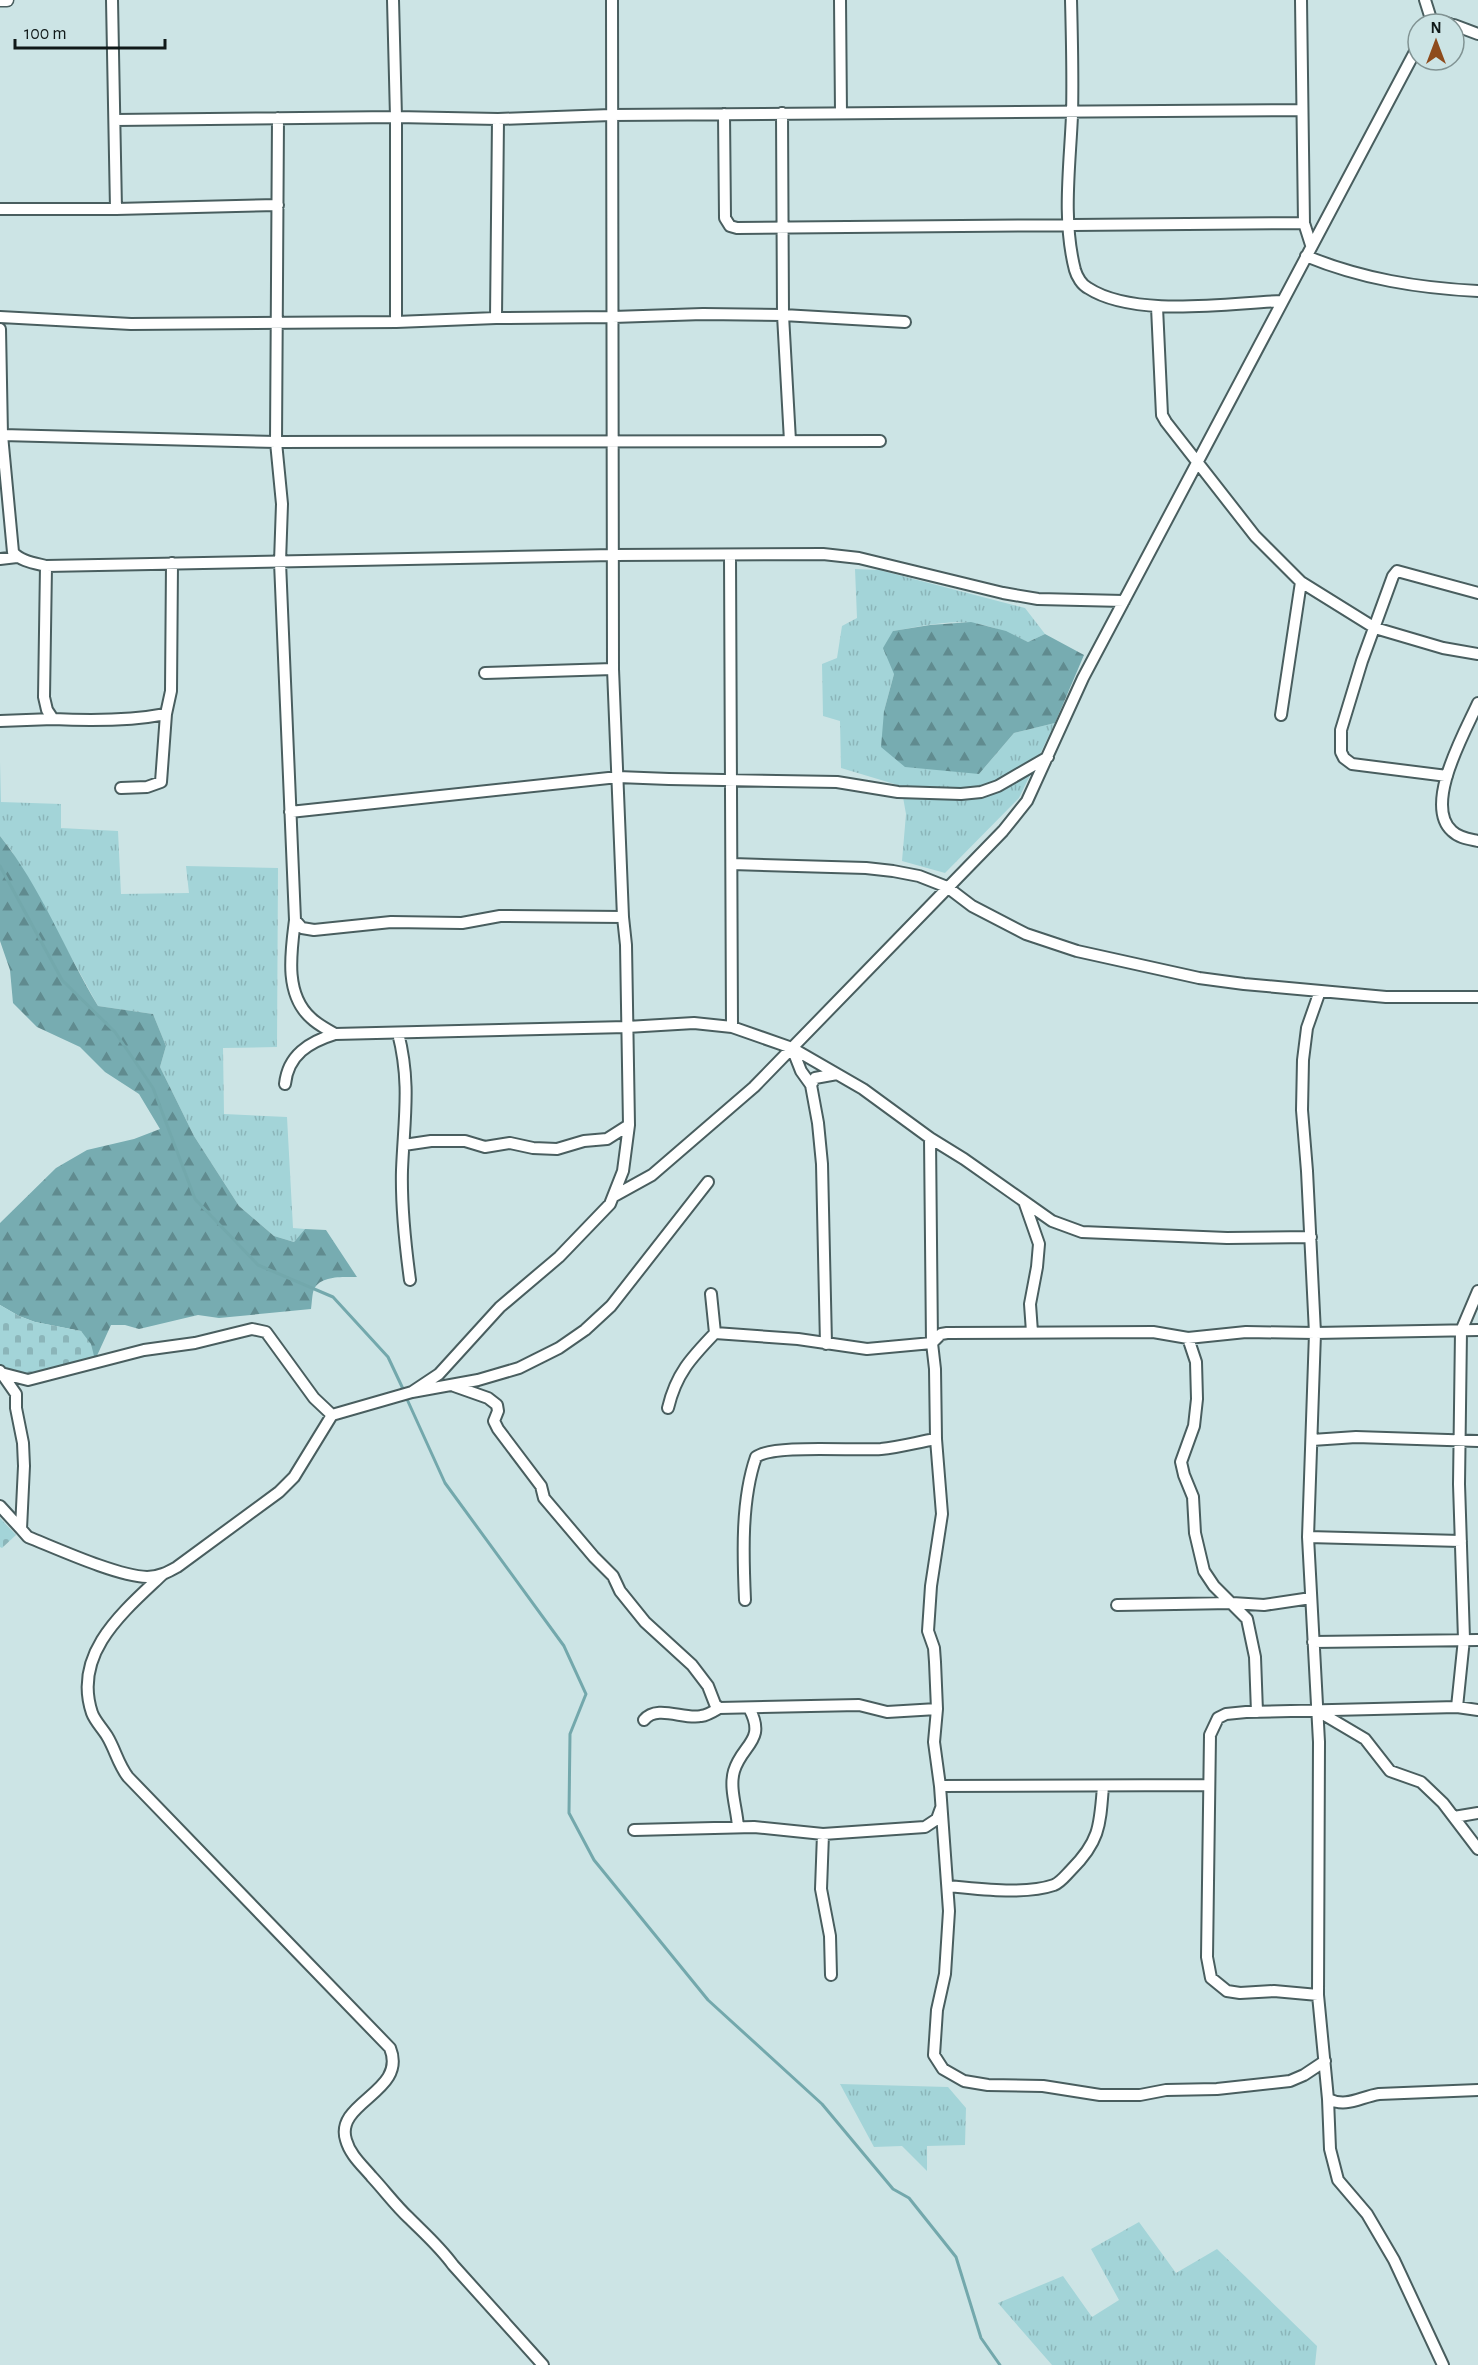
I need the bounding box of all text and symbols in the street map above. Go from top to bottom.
scale bar [15,12,165,50]
north arrow [1406,12,1466,72]
text: N [1430,20,1442,36]
text: 100 m [24,25,67,43]

